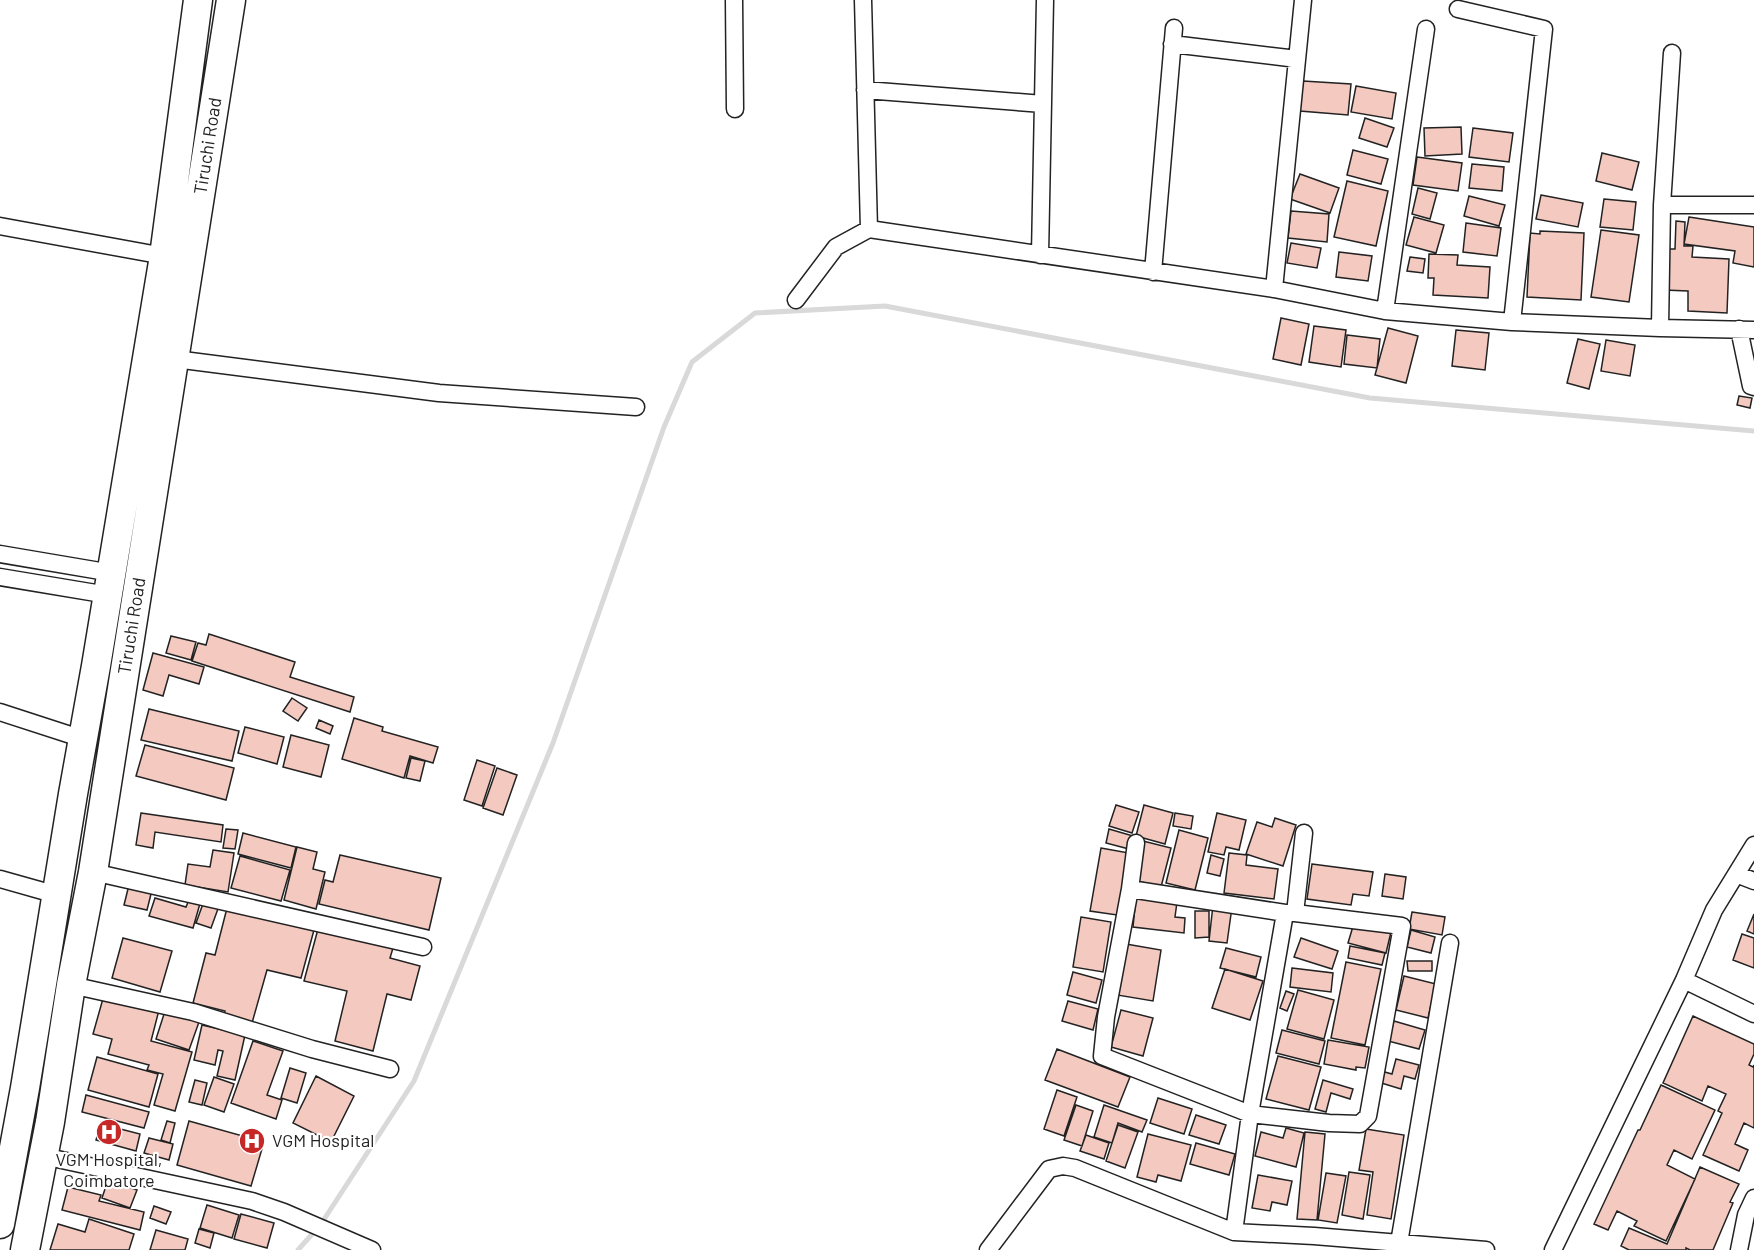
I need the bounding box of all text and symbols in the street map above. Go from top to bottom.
street label: Tiruchi Road [188,96,226,196]
street label: Tiruchi Road [112,576,150,676]
hospital icon: VGM Hospital, Coimbatore [94,1117,124,1147]
hospital icon: VGM Hospital [237,1126,267,1156]
place label: VGM Hospital [272,1129,374,1151]
place label: VGM Hospital, Coimbatore [55,1148,163,1191]

